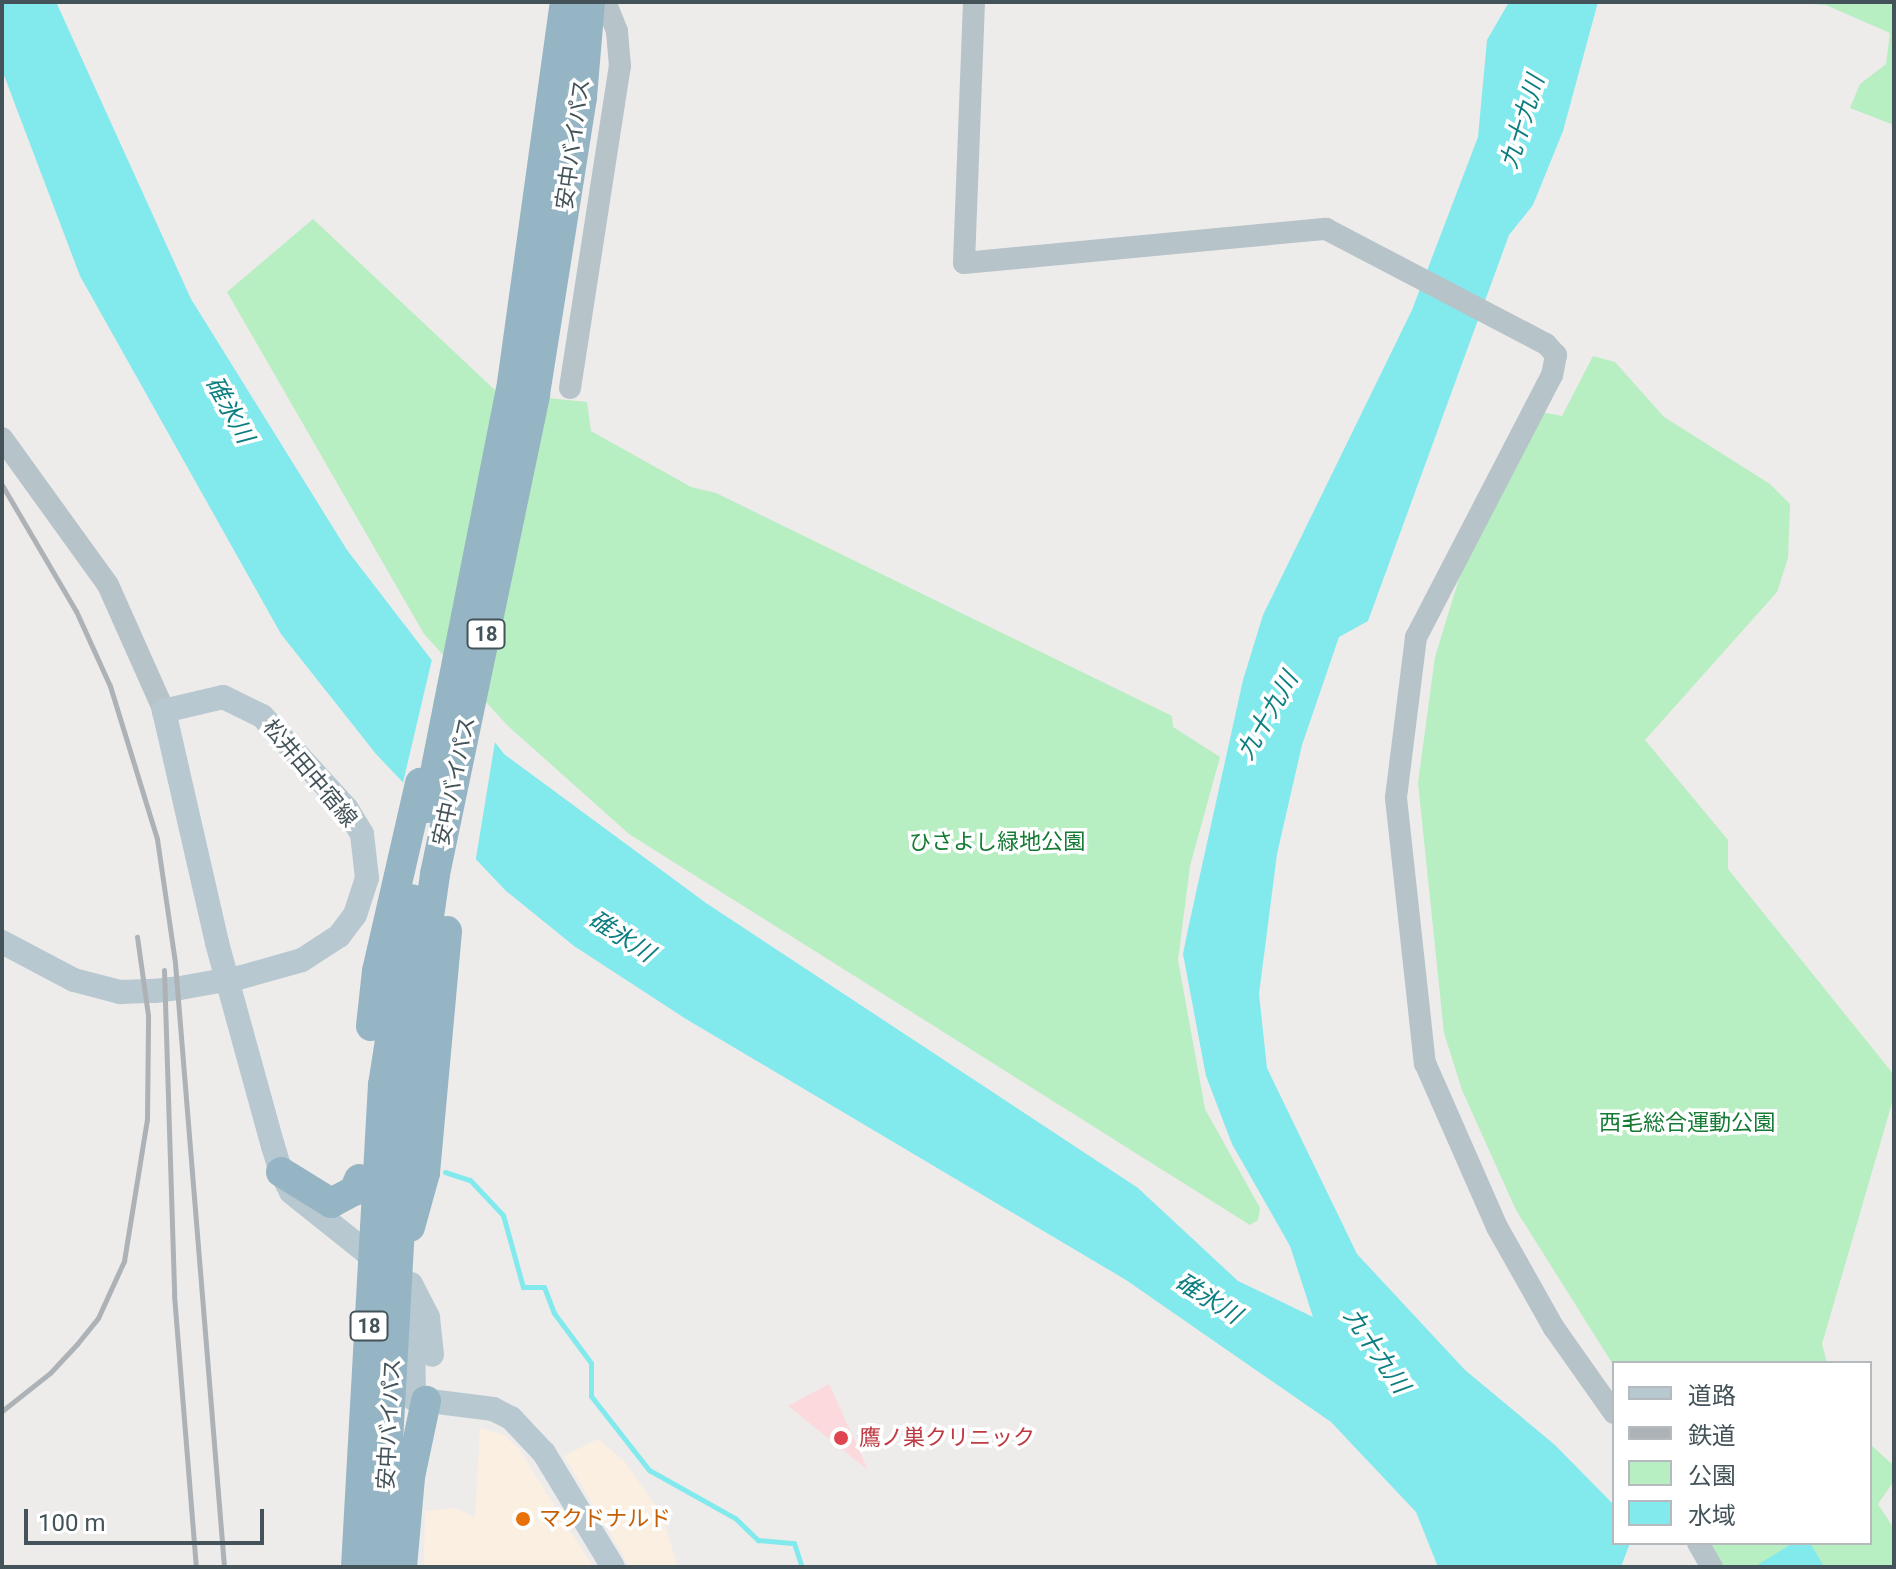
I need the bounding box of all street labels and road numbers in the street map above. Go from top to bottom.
street label: 安中バイパス [551,77,595,211]
road number: 18 [466,618,506,650]
street label: 松井田中宿線 [257,714,363,832]
street label: 安中バイパス [427,714,481,848]
road number: 18 [349,1310,389,1342]
street label: 安中バイパス [372,1357,406,1491]

